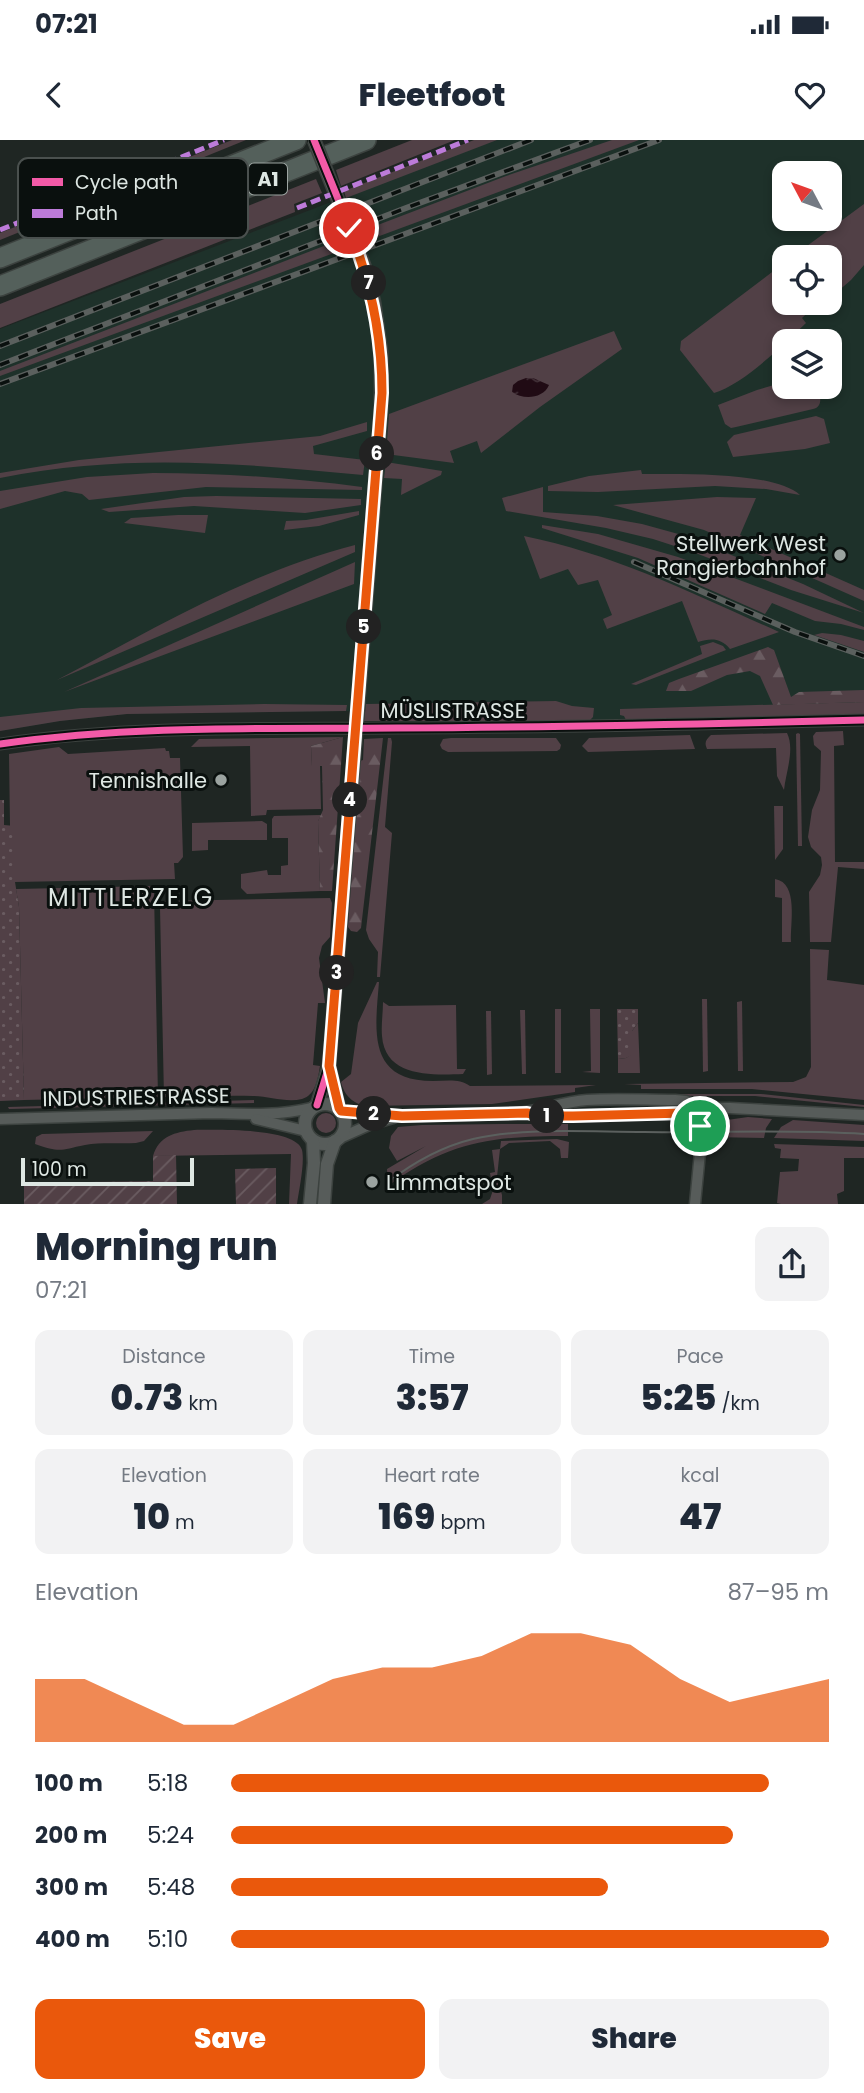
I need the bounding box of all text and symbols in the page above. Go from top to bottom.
text: 07:21 [35,6,98,42]
text: Fleetfoot [359,72,505,117]
icon: back [35,76,73,114]
icon: heart [791,76,829,114]
legend [18,158,248,238]
north arrow [772,161,842,231]
map controls [772,161,842,399]
road number: A1 [249,163,287,194]
text: Cycle path [75,169,178,196]
pin [319,198,379,258]
text: Path [75,200,118,227]
icon: check [330,209,368,247]
button: locate [772,245,842,315]
pin: 7 [352,265,386,300]
text: 7 [363,269,374,296]
button: layers [772,329,842,399]
pin: 6 [360,436,394,472]
text: 6 [370,440,383,467]
place label: Stellwerk West Rangierbahnhof [656,529,826,582]
marker: Stellwerk West Rangierbahnhof [832,547,848,563]
pin: 5 [346,610,382,644]
text: 5 [357,613,370,640]
street label: MÜSLISTRASSE [381,696,525,725]
place label: Tennishalle [89,766,207,795]
marker: Tennishalle [213,772,229,788]
pin: 4 [332,782,368,818]
text: 4 [343,786,356,813]
district label: MITTLERZELG [48,881,214,914]
pin: 3 [320,956,354,990]
text: 3 [331,959,342,986]
street label: INDUSTRIESTRASSE [42,1081,230,1113]
pin: 2 [356,1096,392,1132]
pin [670,1096,730,1156]
pin: 1 [530,1098,564,1133]
text: 2 [368,1100,379,1127]
text: 1 [543,1102,550,1129]
icon: arrive [681,1107,719,1145]
scale bar [21,1155,194,1187]
text: 100 m [32,1156,87,1183]
place label: Limmatspot [386,1168,512,1197]
marker: Limmatspot [364,1174,380,1190]
text: Morning run [35,1220,278,1273]
button: share [755,1227,829,1301]
text: 07:21 [35,1274,88,1306]
text: Distance [122,1343,206,1370]
text: Time [409,1343,455,1370]
text: Pace [676,1343,724,1370]
text: 0.73 [110,1373,183,1422]
text: 3:57 [395,1373,469,1422]
text: 5:25 [640,1373,716,1422]
text: km [183,1390,218,1417]
text: /km [716,1390,760,1417]
text: Elevation [121,1462,207,1489]
text: Heart rate [384,1462,480,1489]
text: kcal [681,1462,719,1489]
text: 10 [133,1492,170,1541]
text: 169 [378,1492,435,1541]
text: 47 [679,1492,721,1541]
text: m [170,1509,195,1536]
text: bpm [435,1509,486,1536]
text: Elevation [35,1576,139,1608]
text: 87–95 m [728,1576,829,1608]
text: 100 m [35,1767,103,1799]
text: 5:18 [147,1767,188,1799]
text: 200 m [35,1819,107,1851]
text: 5:24 [147,1819,194,1851]
text: 300 m [35,1871,108,1903]
text: 5:48 [147,1871,195,1903]
text: 400 m [35,1923,110,1955]
text: 5:10 [147,1923,188,1955]
button: Save [35,1999,425,2079]
button: Share [439,1999,829,2079]

